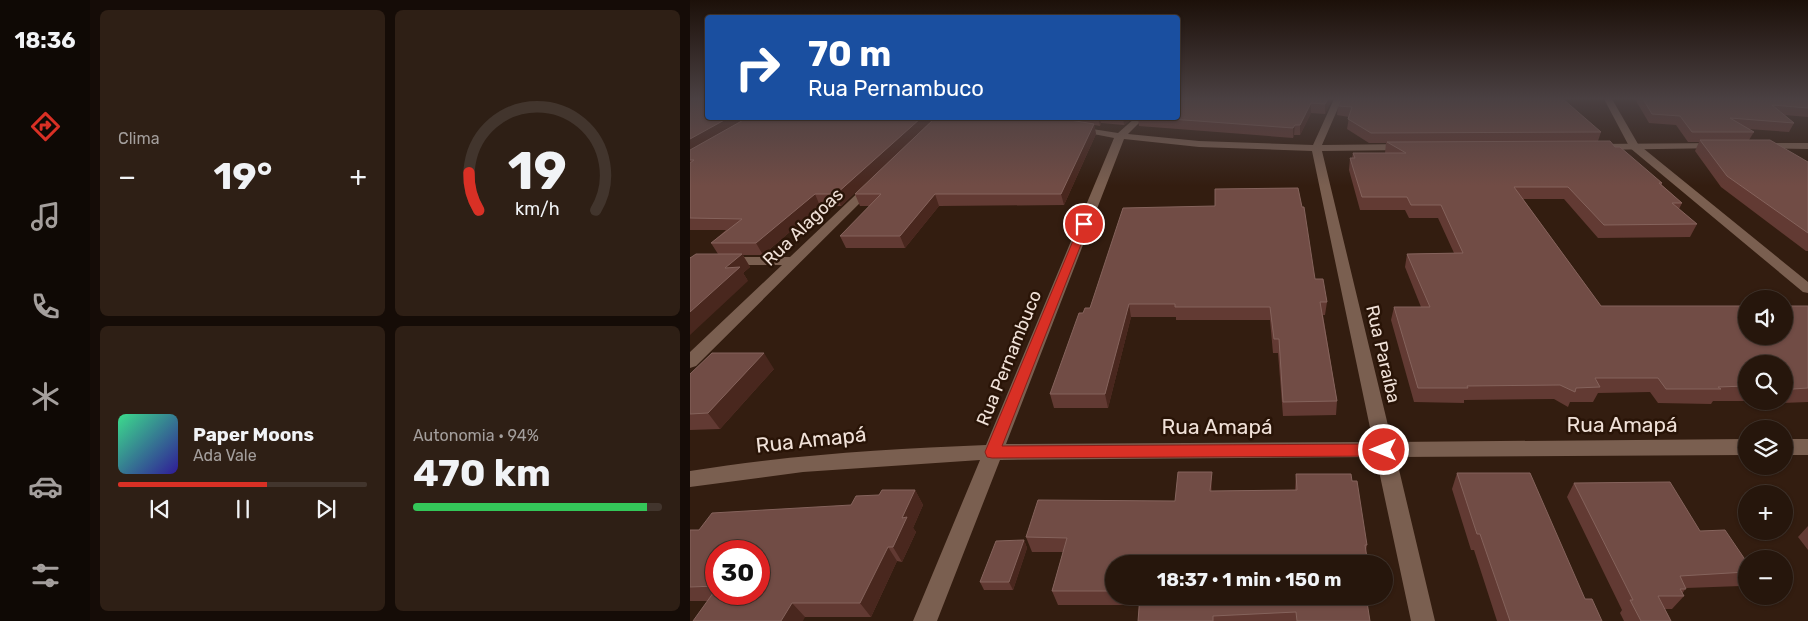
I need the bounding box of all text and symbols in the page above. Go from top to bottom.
text: 18:36 [14,27,76,54]
text: 70 m [808,33,891,75]
icon: right [725,35,790,100]
text: Rua Pernambuco [808,75,984,102]
icon: directions [28,109,63,144]
text: Clima [118,129,159,148]
text: 19 [508,140,567,202]
text: 19° [213,153,272,199]
text: − [118,160,136,193]
text: + [350,160,367,193]
street label: Rua Alagoas [758,183,848,271]
text: km/h [515,198,560,219]
icon: music [28,199,63,234]
pin [1063,203,1105,245]
icon: arrive [1070,210,1098,238]
street label: Rua Pernambuco [972,287,1046,429]
icon: phone [28,289,63,324]
map controls [1738,290,1793,605]
button: sound [1738,290,1793,345]
street label: Rua Paraíba [1361,303,1405,405]
button: search [1738,355,1793,410]
icon: climate [28,379,63,414]
street label: Rua Amapá [1566,412,1678,437]
street label: Rua Amapá [1161,414,1273,439]
button: layers [1738,420,1793,475]
street label: Rua Amapá [754,421,867,458]
text: Paper Moons [193,423,314,446]
position arrow [1357,423,1409,475]
text: Autonomia · 94% [413,426,539,445]
text: Ada Vale [193,446,257,465]
text: 470 km [413,450,551,496]
icon: car [28,469,63,504]
button: + [1738,485,1793,540]
icon: previous [146,495,174,523]
icon: pause [229,495,257,523]
icon: next [312,495,340,523]
speed limit sign: 30 [705,540,770,605]
button: − [1738,550,1793,605]
icon: filters [28,558,63,593]
text: 18:37 · 1 min · 150 m [1157,568,1341,591]

